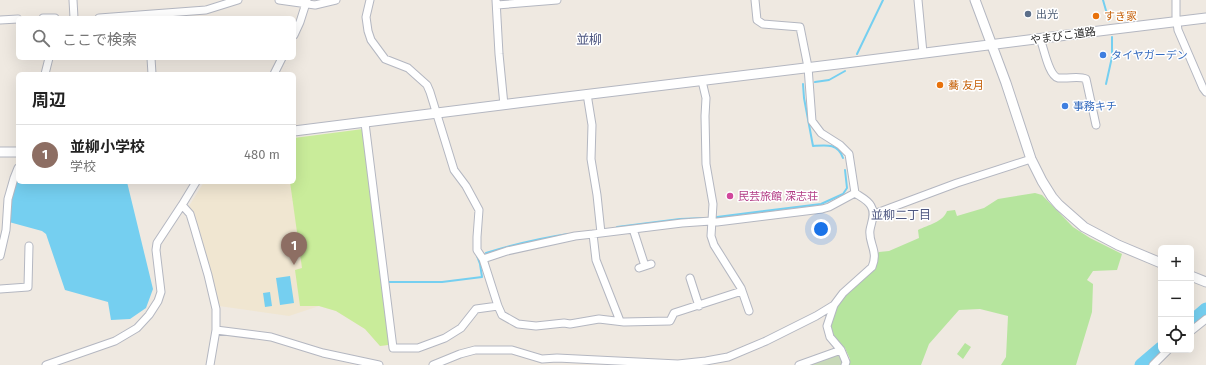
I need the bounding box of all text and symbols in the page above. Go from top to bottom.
place label: 出光 [1036,8,1058,21]
marker: 出光 [1023,9,1033,19]
place label: すき家 [1104,10,1137,23]
marker: すき家 [1091,11,1101,21]
search box [16,16,296,60]
street label: やまびこ道路 [1029,25,1097,47]
icon: search [30,27,52,49]
text: ここで検索 [62,31,137,49]
district label: 並柳 [576,32,602,47]
place label: タイヤガーデン [1111,49,1188,62]
marker: タイヤガーデン [1098,50,1108,60]
place label: 蕎 友月 [948,79,984,92]
marker: 蕎 友月 [935,80,945,90]
text: 周辺 [32,90,66,111]
place label: 事務キチ [1073,100,1117,113]
marker: 事務キチ [1060,101,1070,111]
text: 並柳小学校 [70,138,145,156]
text: 1 [42,147,48,162]
text: 480 m [244,147,280,162]
text: 学校 [70,159,96,174]
place label: 民芸旅館 深志荘 [738,190,818,203]
marker: 民芸旅館 深志荘 [725,191,735,201]
district label: 並柳二丁目 [871,208,931,222]
your location [811,219,831,239]
pin: 1 [281,232,307,265]
map controls [1158,245,1194,353]
button: + [1158,245,1194,281]
button: − [1158,281,1194,317]
button: locate [1158,317,1194,353]

